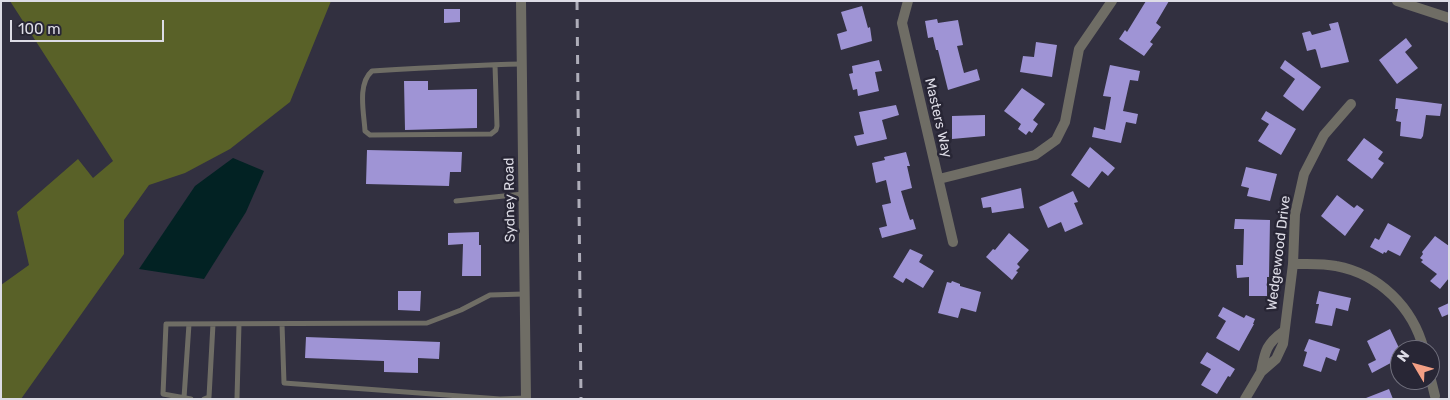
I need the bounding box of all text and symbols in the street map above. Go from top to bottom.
scale bar [12,10,166,42]
text: 100 m [18,20,60,38]
street label: Masters Way [921,76,955,160]
street label: Sydney Road [501,157,519,243]
street label: Wedgewood Drive [1264,195,1294,311]
north arrow [1390,340,1440,390]
text: N [1394,347,1413,365]

